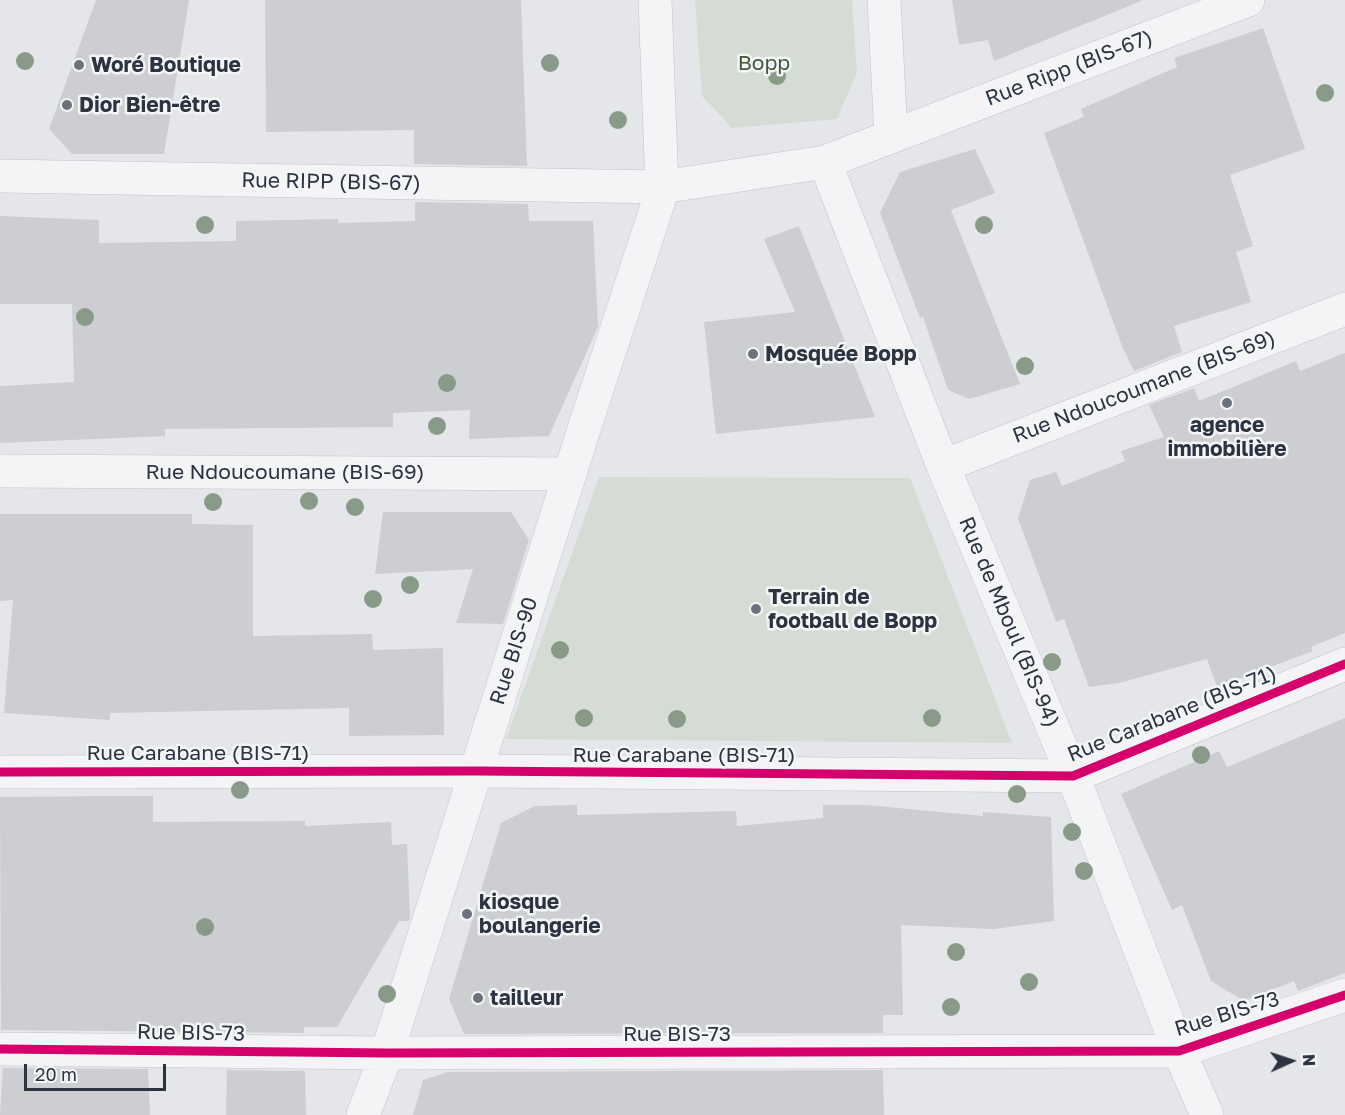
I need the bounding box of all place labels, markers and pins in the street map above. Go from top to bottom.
place label: Woré Boutique [91,52,241,78]
marker: Woré Boutique [72,58,86,72]
place label: Dior Bien-être [79,92,220,118]
marker: Dior Bien-être [60,98,74,112]
place label: Mosquée Bopp [765,341,917,367]
marker: Mosquée Bopp [746,347,760,361]
marker: agence immobilière [1220,396,1234,410]
place label: agence immobilière [1167,412,1287,462]
place label: Terrain de football de Bopp [768,584,937,634]
marker: Terrain de football de Bopp [749,602,763,616]
place label: kiosque boulangerie [479,889,601,939]
marker: kiosque boulangerie [460,907,474,921]
place label: tailleur [490,985,563,1011]
marker: tailleur [471,991,485,1005]

